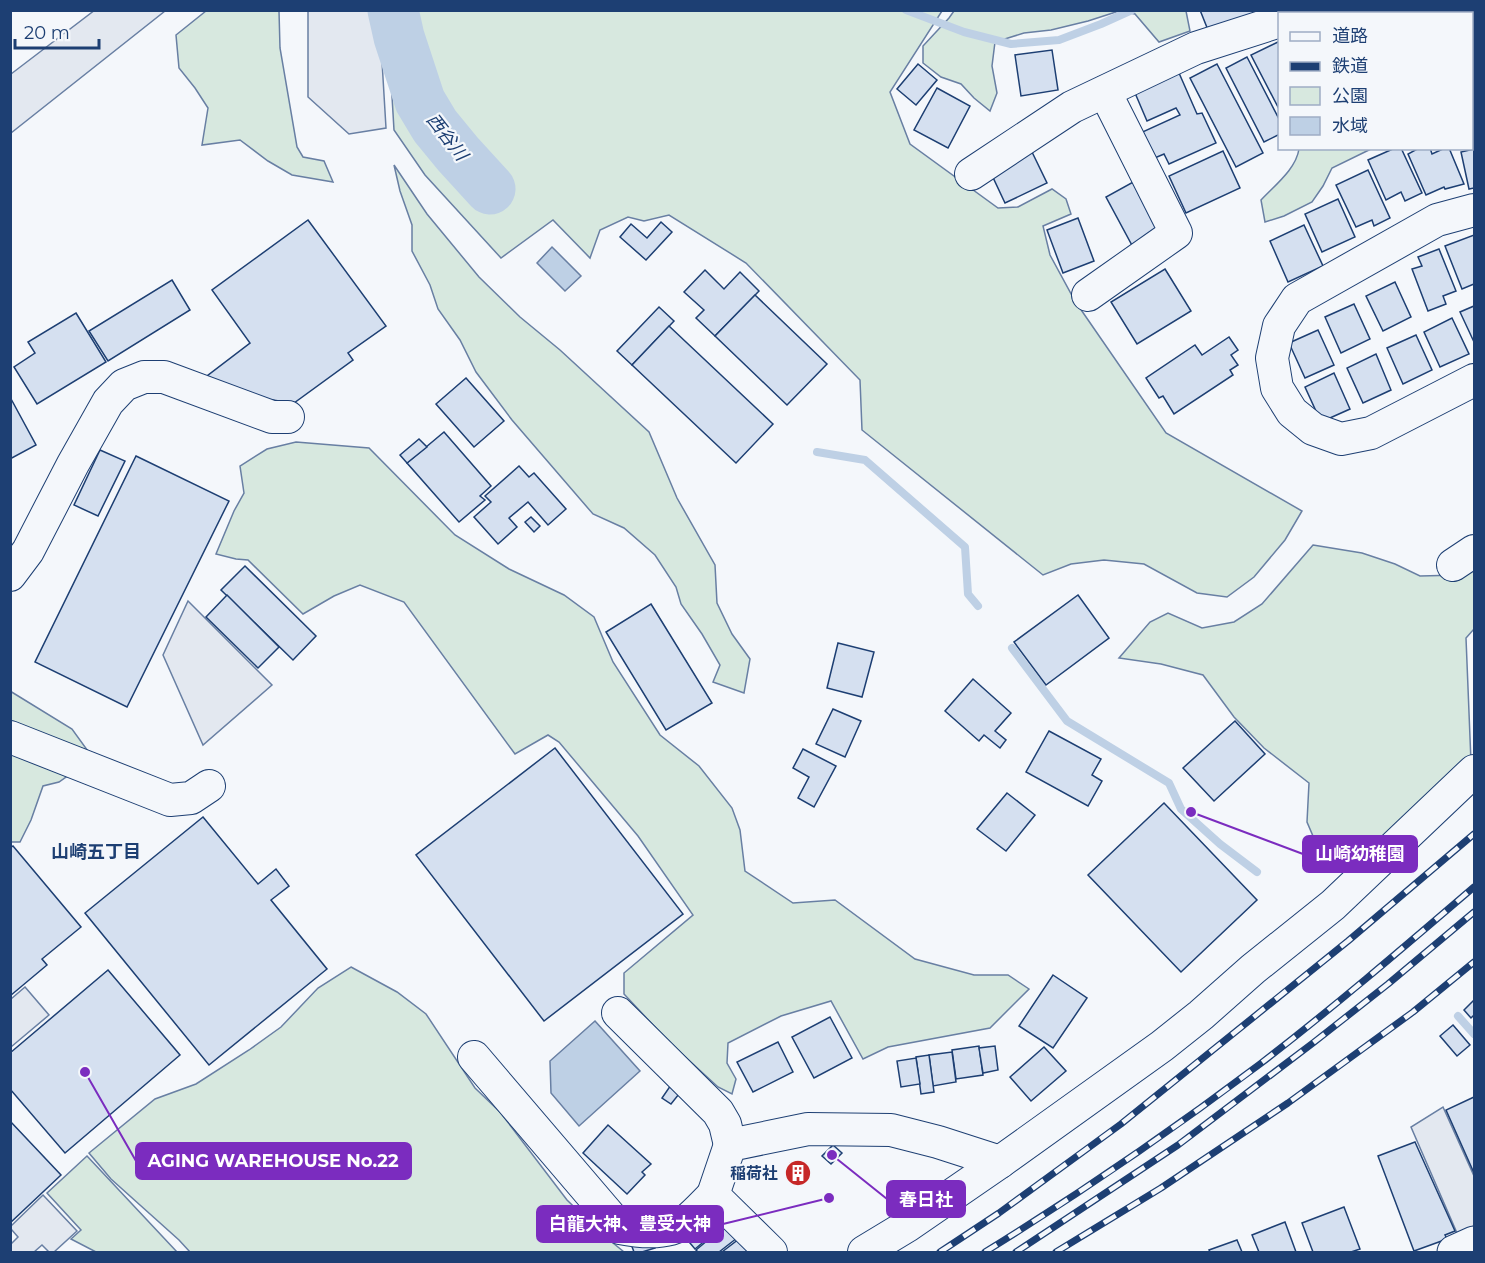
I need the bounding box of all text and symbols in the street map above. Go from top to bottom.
scale bar [15,12,99,50]
legend [1278,12,1473,150]
text: 20 m [24,22,70,44]
text: 道路 [1332,25,1368,47]
text: 鉄道 [1332,55,1368,77]
text: 公園 [1332,85,1368,107]
water label: 西谷川 [422,109,474,167]
text: 水域 [1332,115,1368,137]
callout: 山崎幼稚園 [1303,836,1417,872]
district label: 山崎五丁目 [51,841,141,863]
text: 山崎幼稚園 [1315,843,1405,865]
callout: AGING WAREHOUSE No.22 [136,1143,411,1179]
text: AGING WAREHOUSE No.22 [146,1150,399,1172]
building icon: 稲荷社 [783,1158,813,1188]
place label: 稲荷社 [730,1164,778,1183]
callout: 春日社 [887,1181,965,1217]
text: 春日社 [899,1189,953,1211]
callout: 白龍大神、豊受大神 [537,1206,723,1242]
text: 白龍大神、豊受大神 [549,1213,711,1235]

